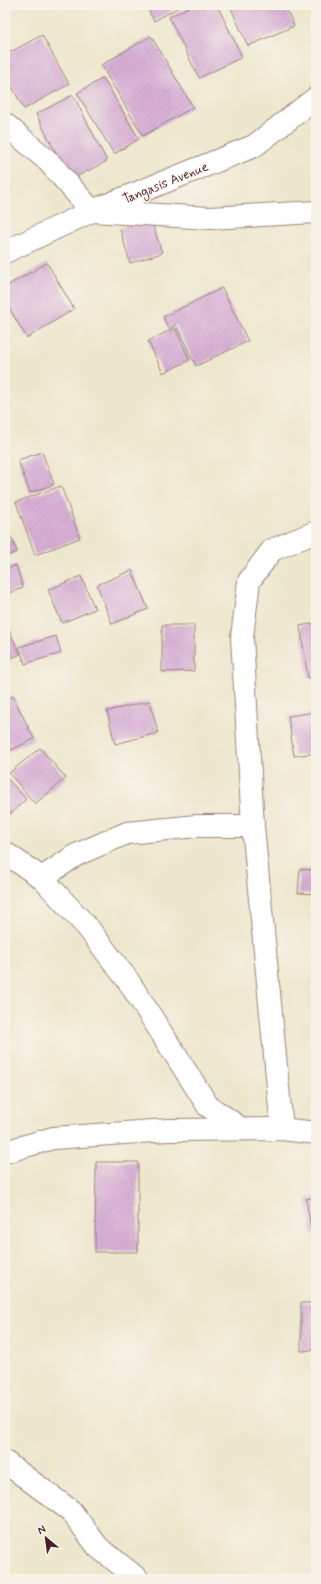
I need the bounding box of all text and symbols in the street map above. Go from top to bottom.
street label: Tangasis Avenue [120,159,211,209]
north arrow [26,1518,66,1558]
text: N [35,1522,48,1538]

